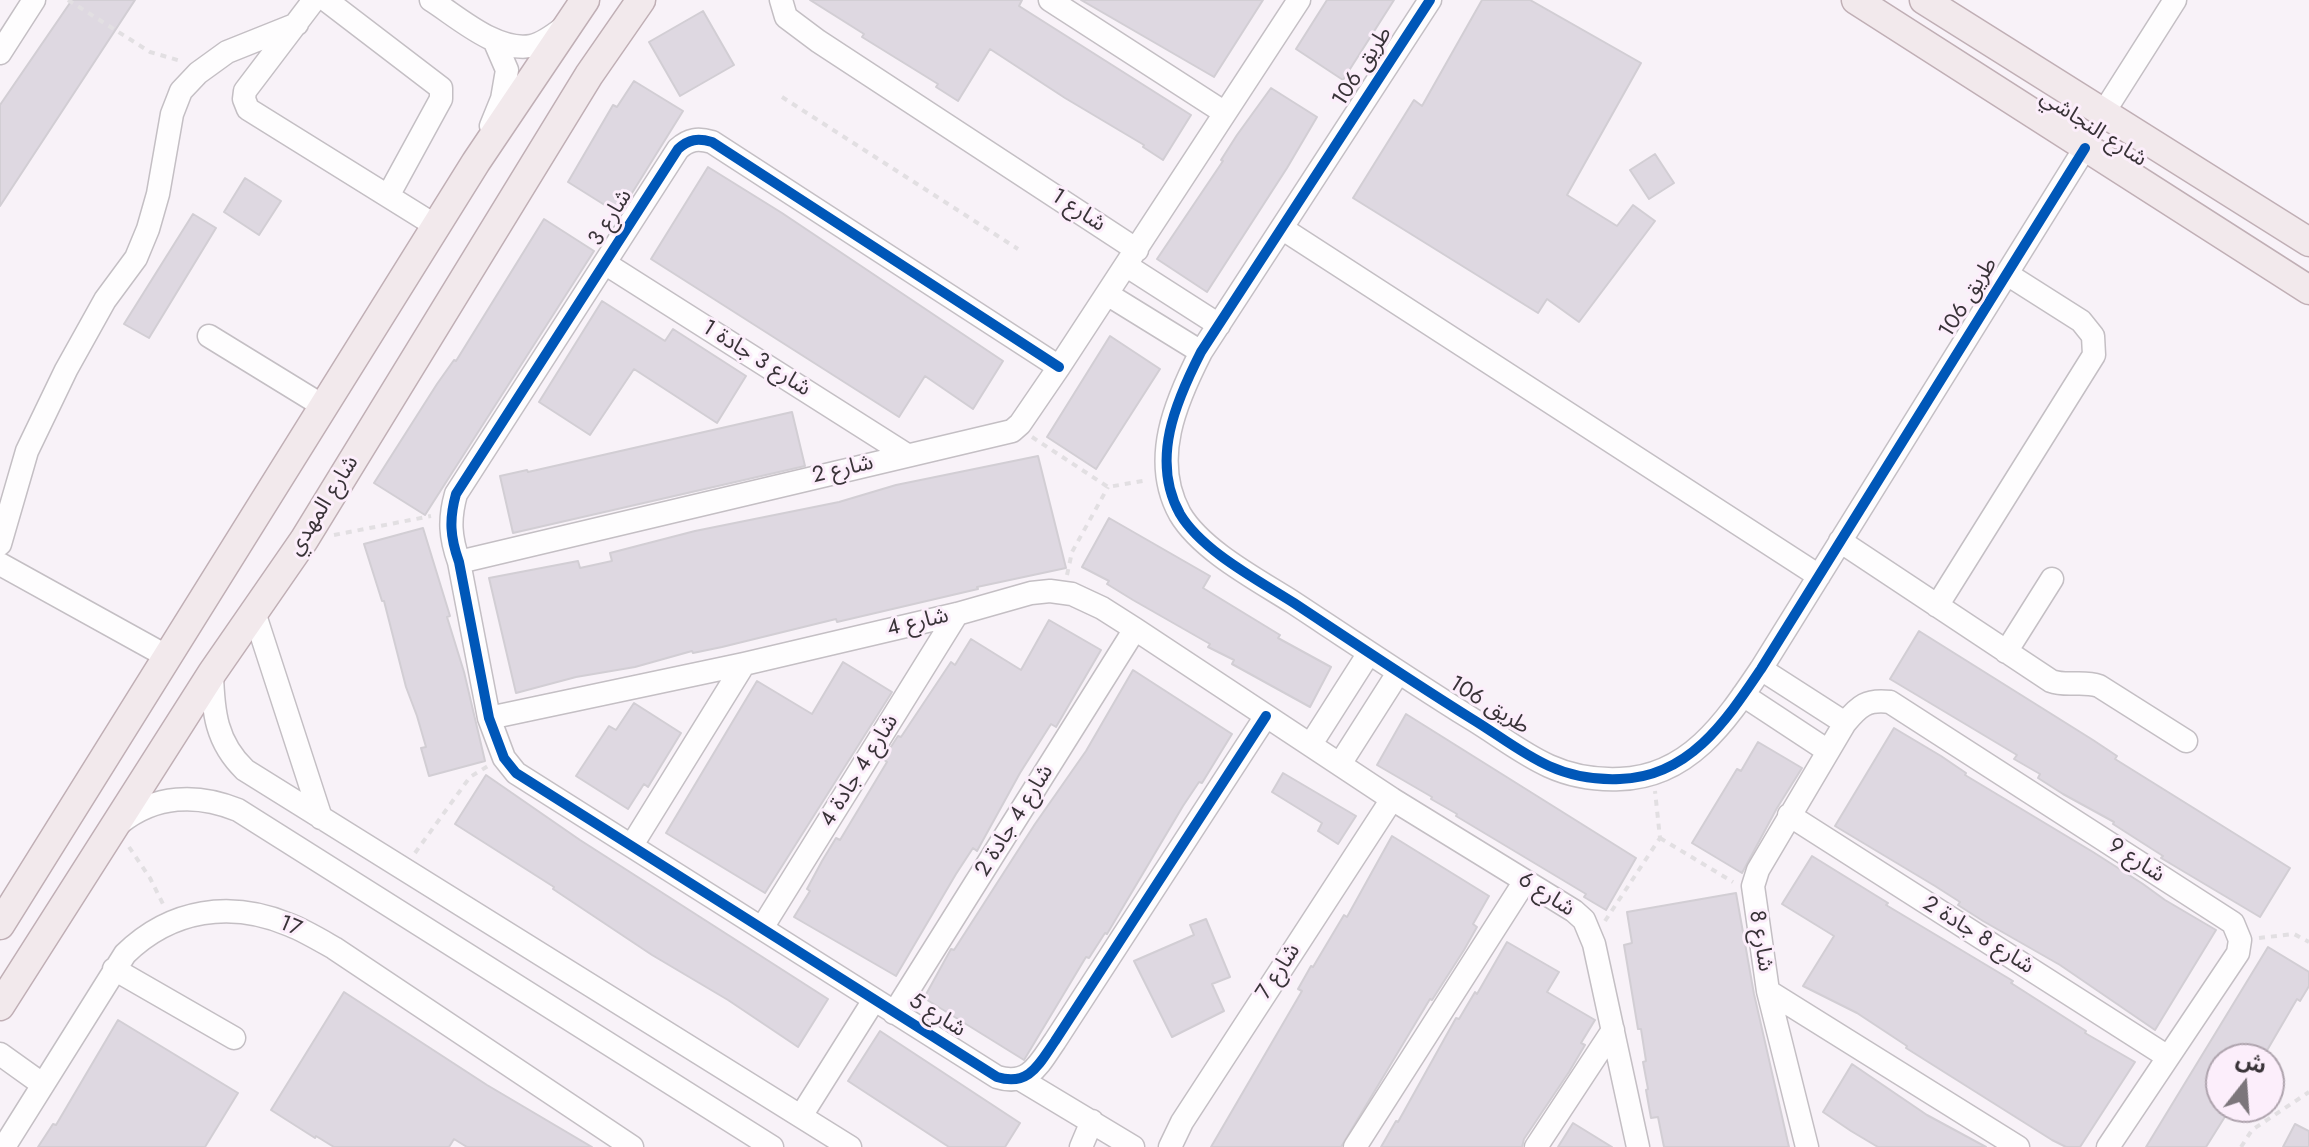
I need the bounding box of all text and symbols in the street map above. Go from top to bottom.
street label: طريق 106 [1328,22,1398,112]
street label: شارع النجاشي [2035,85,2151,173]
street label: شارع 1 [1046,184,1110,238]
street label: شارع 3 [584,185,638,251]
street label: طريق 106 [1934,253,2004,343]
street label: شارع 3 جادة 1 [697,315,815,403]
street label: شارع 2 [810,450,876,490]
street label: شارع المهدي [283,451,365,561]
street label: شارع 4 [885,603,951,643]
street label: طريق 106 [1444,671,1534,741]
street label: شارع 4 جادة 4 [815,710,905,832]
street label: شارع 4 جادة 2 [970,760,1060,882]
street label: شارع 9 [2103,833,2169,889]
street label: شارع 6 [1513,867,1579,923]
street label: شارع 8 جادة 2 [1918,891,2038,981]
street label: شارع 8 [1742,909,1778,973]
street label: 17 [275,911,305,943]
street label: شارع 7 [1251,939,1307,1005]
street label: شارع 5 [904,988,970,1044]
text: ش [2232,1042,2271,1082]
north arrow [2205,1043,2285,1123]

